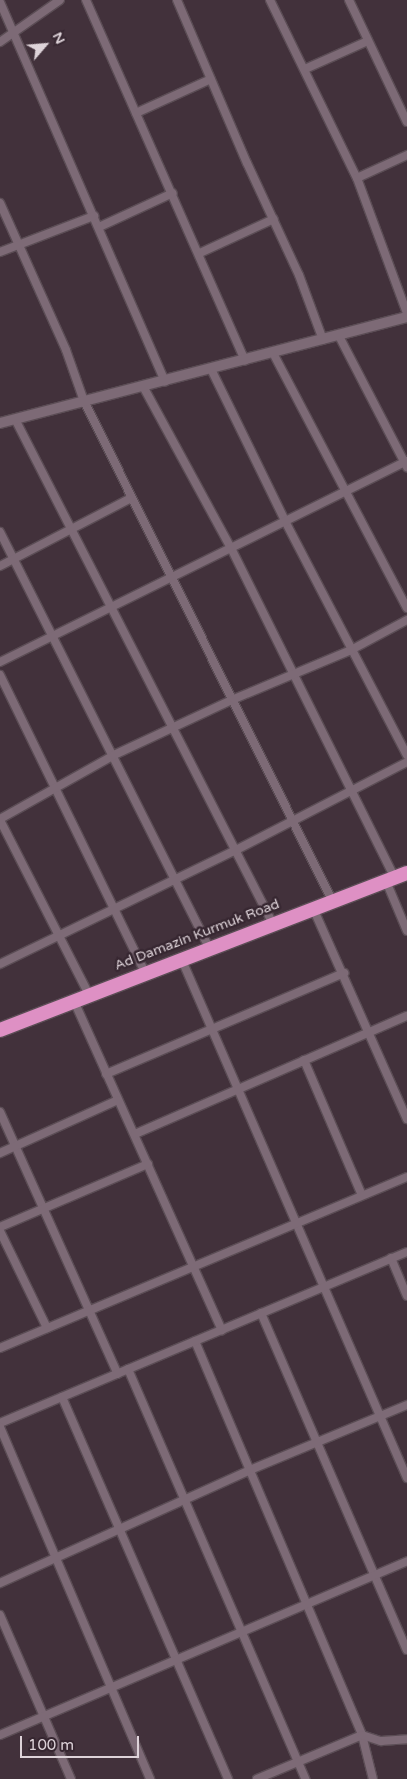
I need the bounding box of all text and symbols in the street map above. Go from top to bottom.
north arrow [20,20,70,70]
text: N [49,29,69,47]
street label: Ad Damazin Kurmuk Road [112,896,282,974]
scale bar [22,1726,141,1758]
text: 100 m [28,1736,74,1754]

